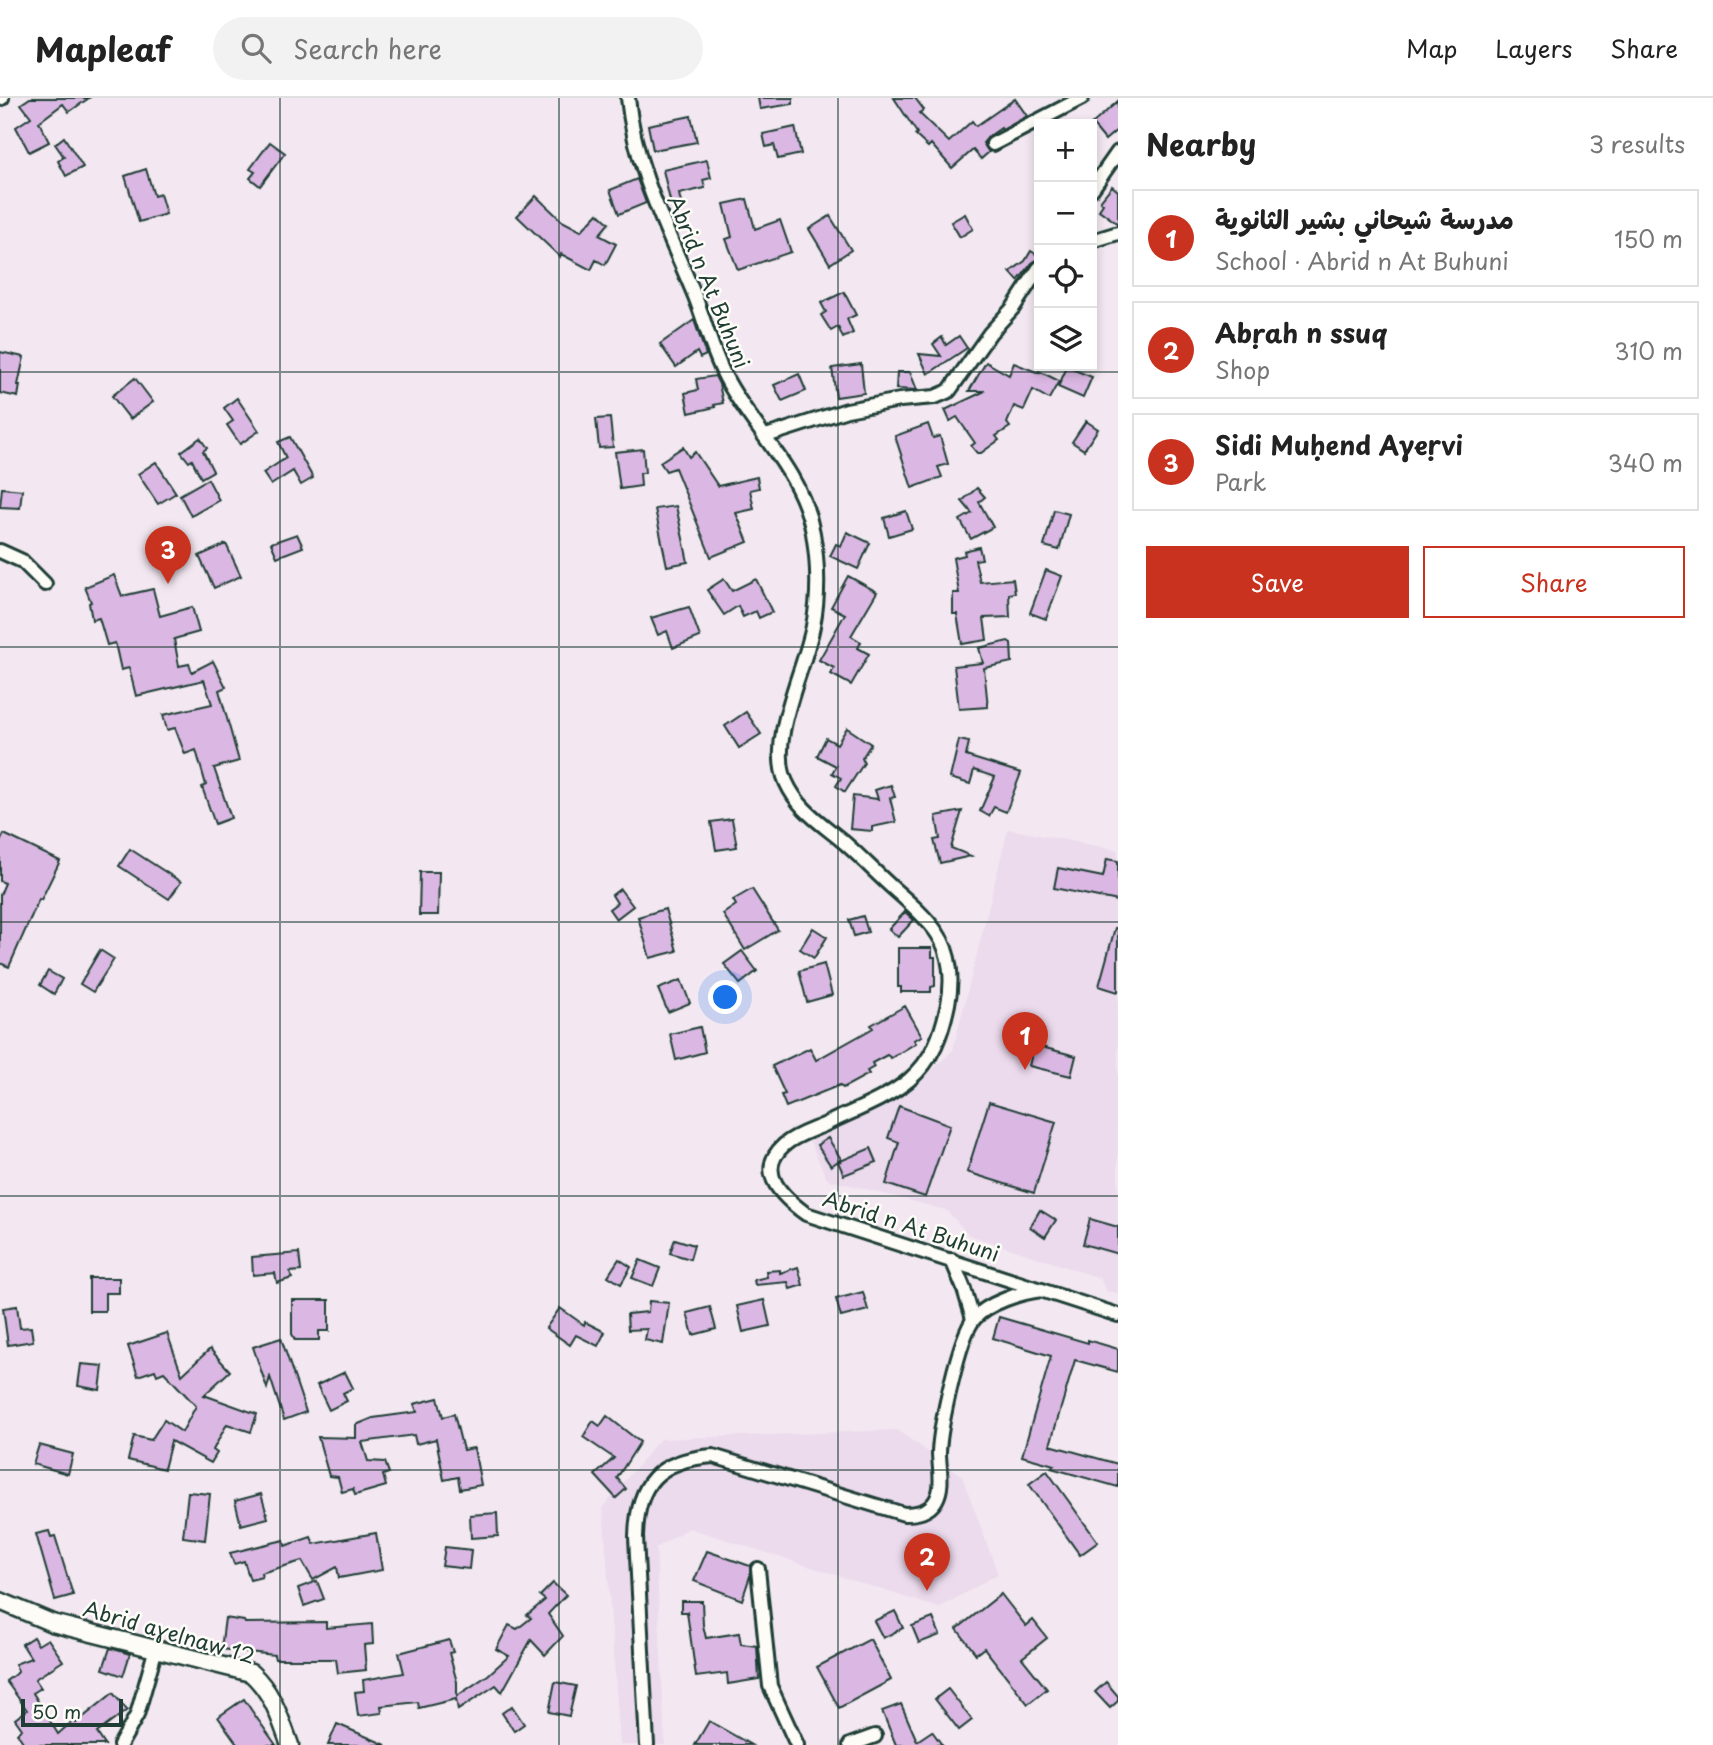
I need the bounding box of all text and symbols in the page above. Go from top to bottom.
search box [213,17,703,80]
text: Mapleaf [35,23,171,73]
icon: search [237,29,275,67]
text: Search here [293,29,442,68]
text: Map [1406,30,1457,66]
text: Layers [1495,30,1572,66]
text: Share [1610,30,1678,66]
map controls [1034,119,1097,371]
button: + [1034,119,1097,182]
text: Nearby [1146,121,1256,166]
text: 3 results [1589,126,1685,161]
button: − [1034,182,1097,245]
street label: Abrid n At Buhuni [661,190,759,373]
text: مدرسة شيحاني بشير الثانوية [1215,199,1514,238]
text: 1 [1166,221,1177,256]
text: 150 m [1614,221,1683,256]
text: School · Abrid n At Buhuni [1215,243,1509,278]
button: locate [1034,245,1097,308]
button: layers [1034,308,1097,371]
text: Abṛah n ssuq [1215,313,1388,352]
text: 2 [1163,333,1179,368]
text: 310 m [1614,333,1683,368]
text: Shop [1215,352,1270,387]
text: Sidi Muḥend Aɣeṛvi [1215,425,1463,464]
text: 3 [1163,445,1179,480]
text: 340 m [1608,445,1683,480]
text: Park [1215,464,1266,499]
pin: 3 [145,526,191,584]
button: Save [1146,546,1409,618]
button: Share [1423,546,1685,618]
your location [708,980,742,1014]
pin: 1 [1002,1012,1048,1070]
street label: Abrid n At Buhuni [819,1181,1004,1269]
pin: 2 [904,1533,950,1591]
street label: Abrid aɣelnaw 12 [80,1591,259,1671]
scale bar [21,1696,122,1728]
text: 50 m [32,1697,81,1725]

